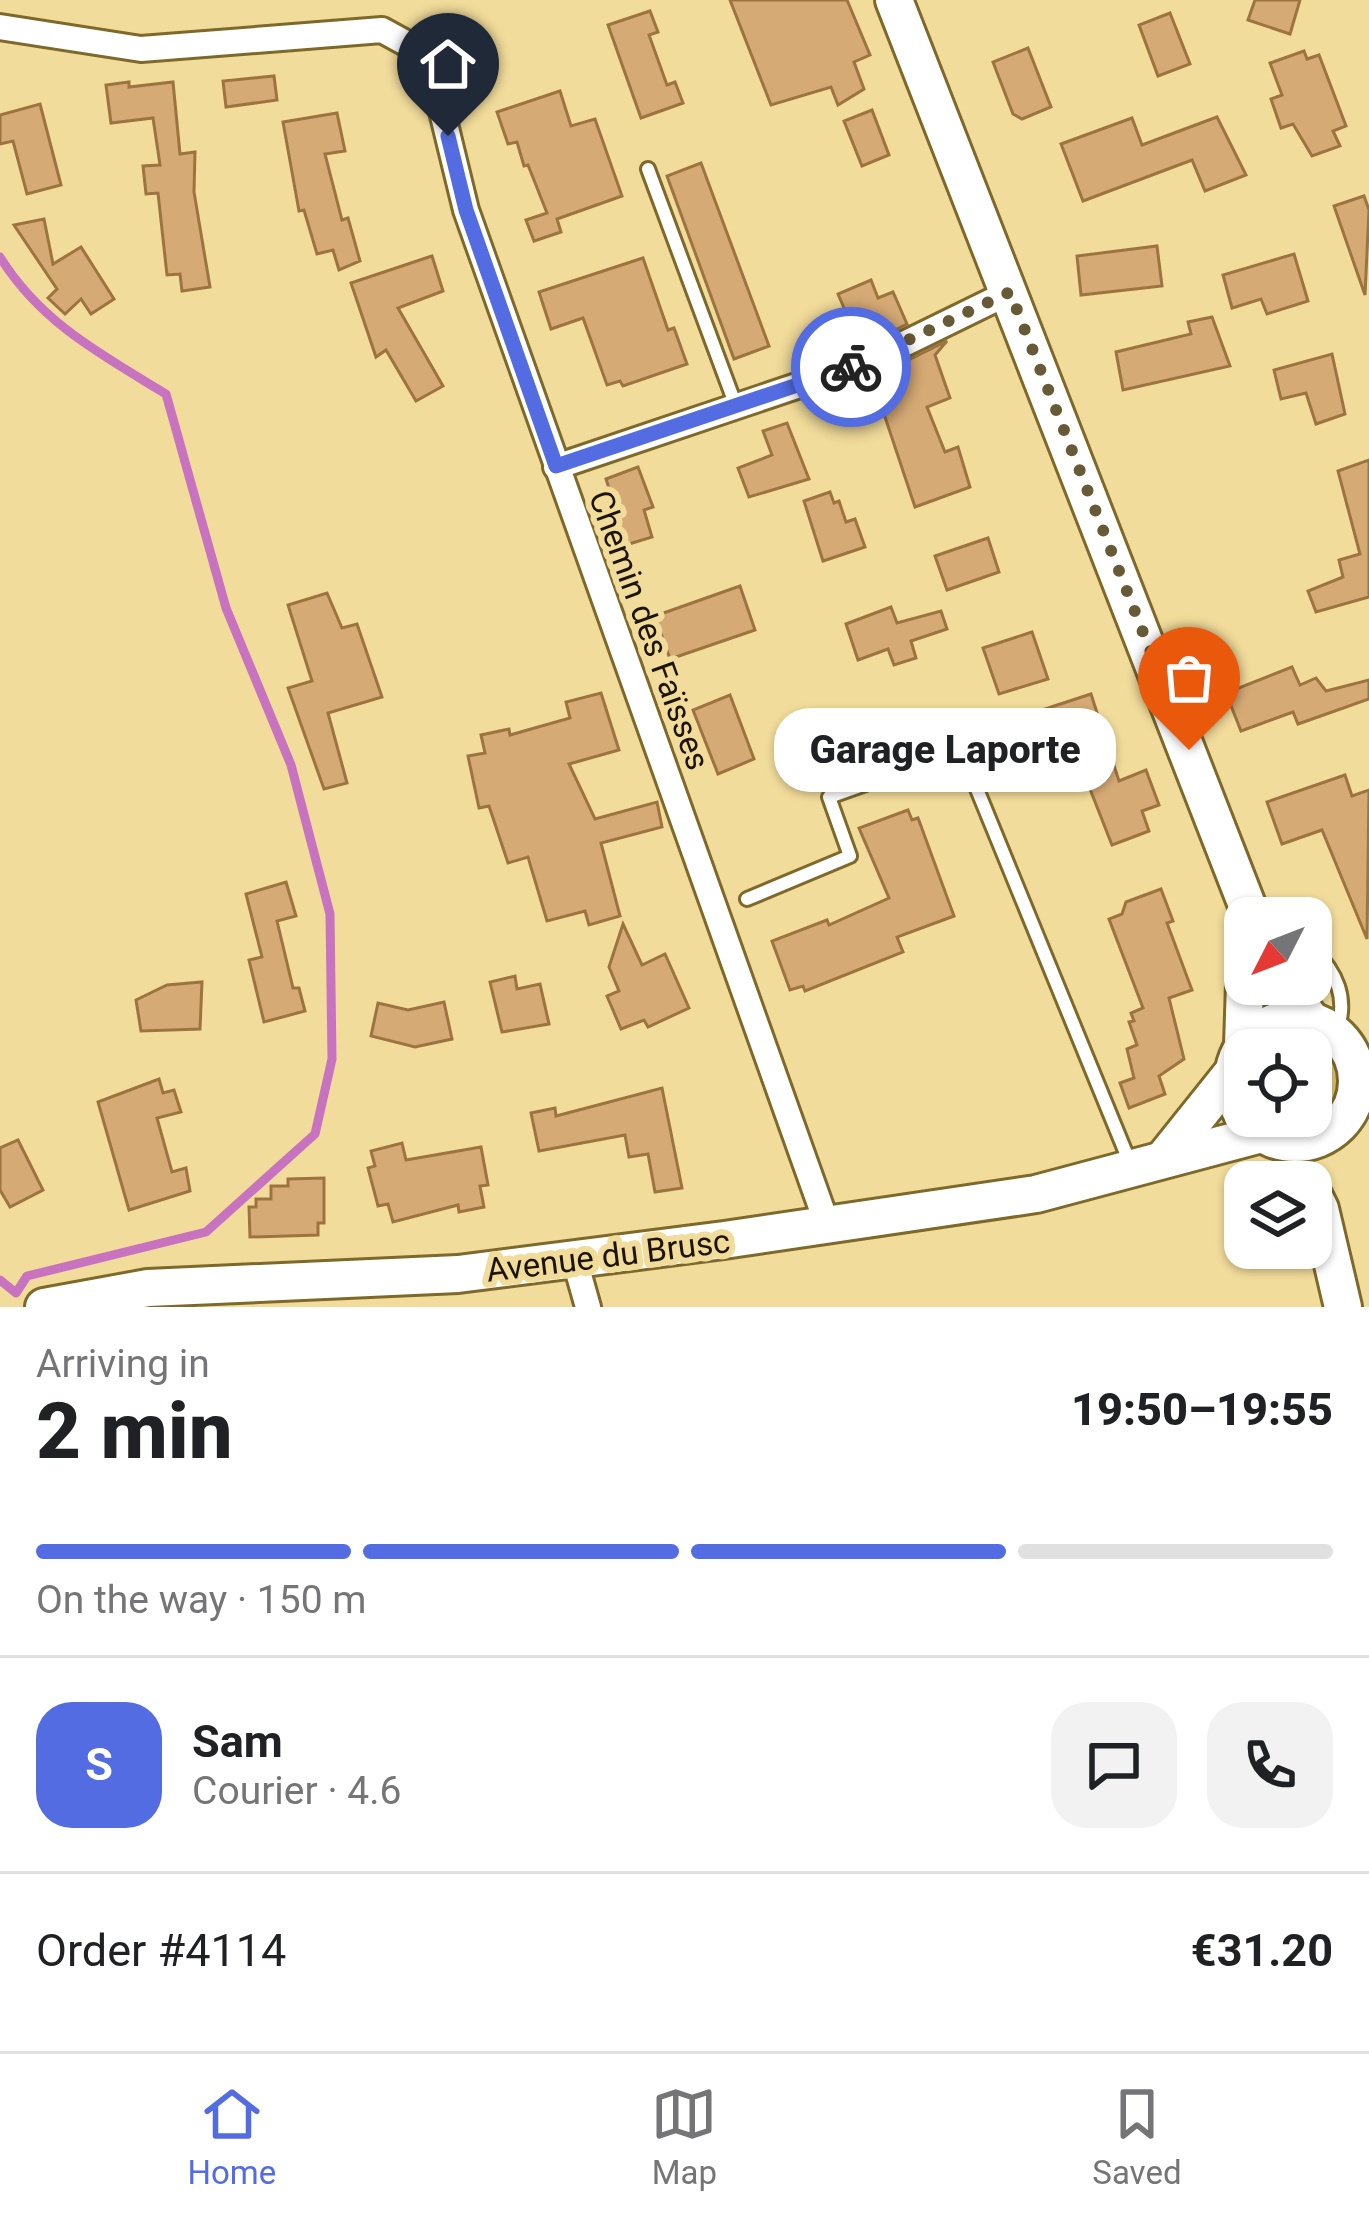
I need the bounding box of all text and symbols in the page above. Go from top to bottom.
pin [397,13,499,136]
icon: home [415,31,481,97]
courier [791,307,911,427]
icon: bike [818,334,884,400]
street label: Chemin des Faïsses [581,485,718,775]
pin [1138,627,1240,750]
icon: bag [1156,645,1222,711]
callout: Garage Laporte [775,708,1117,792]
text: Garage Laporte [809,727,1081,773]
north arrow [1224,897,1332,1005]
map controls [1224,897,1332,1269]
button: locate [1224,1029,1332,1137]
button: layers [1224,1161,1332,1269]
street label: Avenue du Brusc [484,1221,732,1290]
text: Arriving in [36,1341,210,1387]
text: 19:50–19:55 [1071,1383,1333,1436]
text: 2 min [36,1386,233,1477]
text: On the way · 150 m [36,1577,367,1623]
button: chat [1051,1702,1177,1828]
button: phone [1207,1702,1333,1828]
text: Sam [192,1715,283,1768]
text: S [85,1738,113,1791]
text: Courier · 4.6 [192,1768,401,1814]
text: Order #4114 [36,1924,286,1977]
text: €31.20 [1191,1924,1333,1977]
tab: Home [188,2081,276,2192]
tab: Map [651,2081,717,2192]
tab: Saved [1092,2081,1182,2192]

